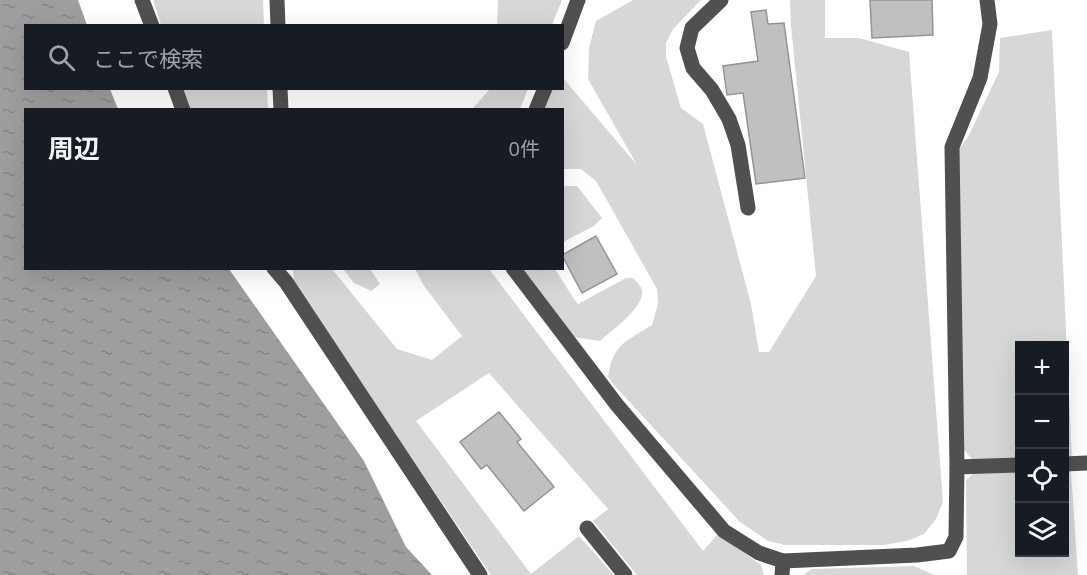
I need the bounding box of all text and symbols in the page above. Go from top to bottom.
search box [24,24,564,90]
icon: search [45,41,78,74]
text: ここで検索 [93,43,203,73]
text: 周辺 [48,130,100,166]
text: 0件 [509,135,540,162]
map controls [1015,341,1069,557]
button: + [1015,341,1069,395]
button: − [1015,395,1069,449]
button: locate [1015,449,1069,503]
button: layers [1015,503,1069,557]

